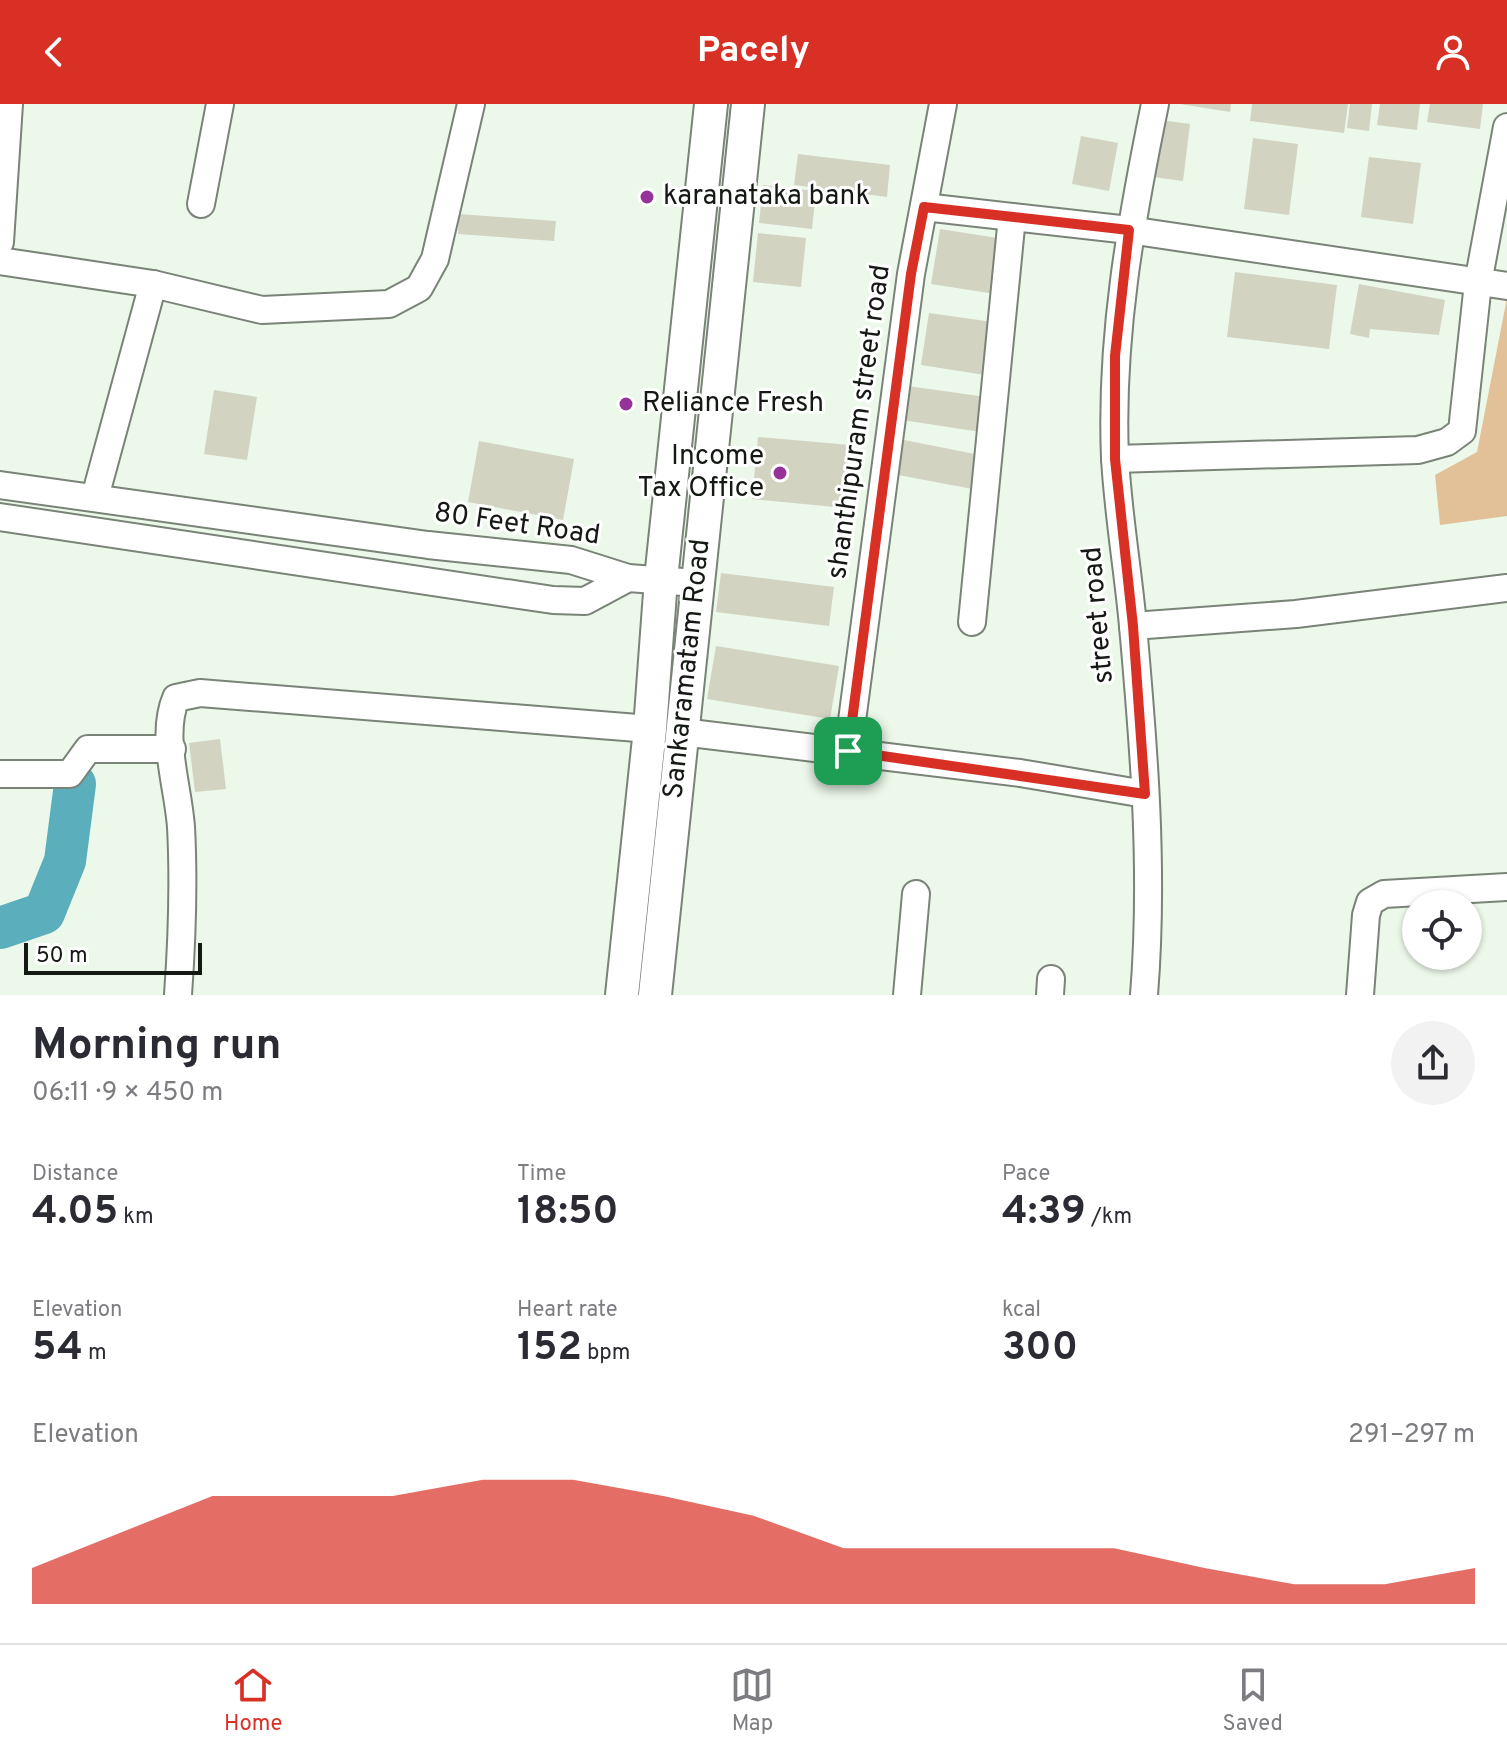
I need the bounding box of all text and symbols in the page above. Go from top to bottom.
text: Pacely [697,29,810,75]
icon: back [32,30,76,74]
icon: person [1431,30,1475,74]
place label: karanataka bank [663,179,870,215]
marker: karanataka bank [638,188,656,206]
street label: shanthipuram street road [820,263,900,581]
place label: Reliance Fresh [642,386,824,422]
marker: Reliance Fresh [617,395,635,413]
place label: Income Tax Office [638,439,764,507]
marker: Income Tax Office [771,464,789,482]
street label: 80 Feet Road [432,496,602,554]
street label: Sankaramatam Road [656,537,720,801]
street label: street road [1075,545,1123,685]
pin [814,717,882,785]
icon: arrive [826,729,870,773]
map controls [1402,890,1482,970]
button: locate [1402,890,1482,970]
scale bar [24,939,202,975]
text: 50 m [36,943,88,970]
text: Morning run [32,1019,282,1075]
button: share [1391,1021,1475,1105]
text: 06:11 · 9 × 450 m [32,1077,223,1110]
text: Distance [32,1161,118,1188]
text: Time [517,1161,566,1188]
text: Pace [1002,1161,1050,1188]
text: 4.05 [32,1188,118,1238]
text: 18:50 [517,1188,619,1238]
text: 4:39 [1002,1188,1086,1238]
text: km [118,1204,154,1231]
text: /km [1086,1204,1132,1231]
text: Elevation [32,1297,122,1324]
text: Heart rate [517,1297,618,1324]
text: kcal [1002,1297,1041,1324]
text: 54 [32,1324,83,1374]
text: 152 [517,1324,582,1374]
text: 300 [1002,1324,1078,1374]
text: m [83,1340,107,1367]
text: bpm [582,1340,630,1367]
text: Elevation [32,1419,139,1452]
text: 291–297 m [1348,1419,1475,1452]
tab: Home [224,1663,282,1738]
tab: Map [730,1663,774,1738]
tab: Saved [1223,1663,1283,1738]

